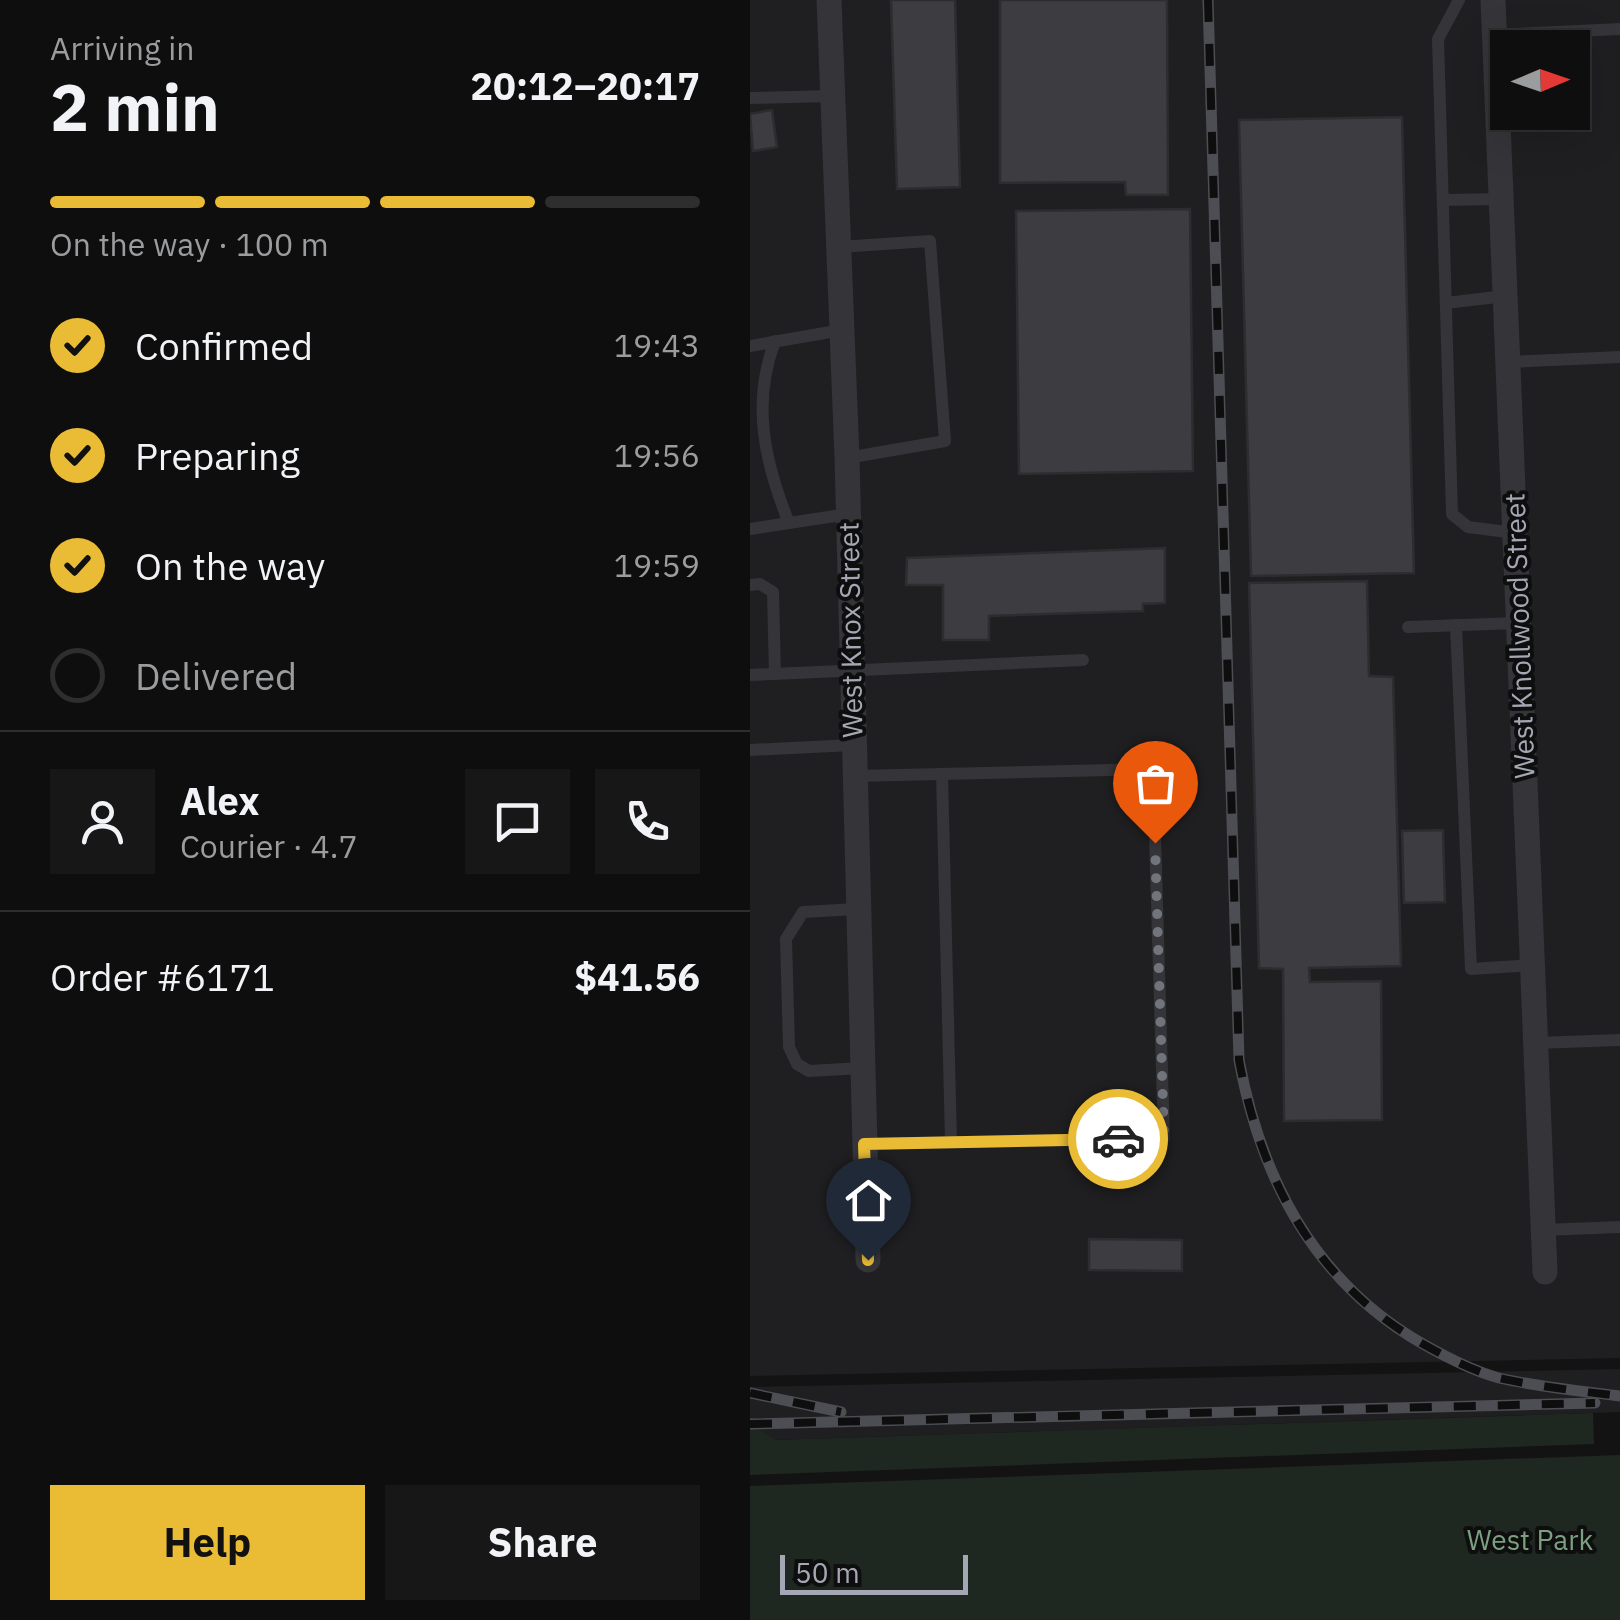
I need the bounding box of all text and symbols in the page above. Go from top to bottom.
text: Arriving in [50,27,195,69]
north arrow [1490,30,1590,130]
map controls [1490,30,1590,130]
text: 20:12–20:17 [470,61,700,110]
text: 2 min [50,64,220,149]
text: On the way · 100 m [50,223,329,265]
icon: check [50,318,105,373]
text: Confirmed [135,321,313,370]
text: 19:43 [614,324,700,366]
icon: check [50,428,105,483]
text: Preparing [135,431,300,480]
text: 19:56 [614,434,700,476]
street label: West Knollwood Street [1496,492,1542,780]
street label: West Knox Street [830,522,870,738]
icon: check [50,538,105,593]
text: On the way [135,541,325,590]
text: 19:59 [614,544,700,586]
text: Delivered [135,651,297,700]
pin [1113,741,1198,844]
icon: bag [1128,756,1183,811]
button: person [50,769,155,874]
button: chat [465,769,570,874]
button: phone [595,769,700,874]
text: Alex [180,776,260,825]
text: Courier · 4.7 [180,825,358,867]
text: Order #6171 [50,952,275,1001]
text: $41.56 [574,952,700,1001]
courier [1068,1089,1168,1189]
icon: car [1091,1112,1146,1167]
pin [826,1158,911,1261]
icon: home [841,1173,896,1228]
button: Help [50,1485,365,1600]
button: Share [385,1485,700,1600]
park label: West Park [1467,1521,1593,1558]
scale bar [780,1550,968,1594]
text: 50 m [795,1554,860,1591]

